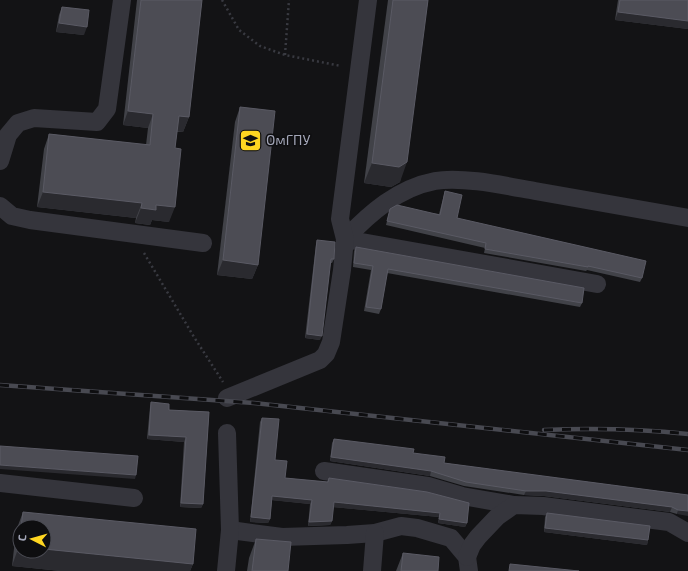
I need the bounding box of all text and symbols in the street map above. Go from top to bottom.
school or university icon: ОмГПУ [237,127,263,153]
place label: ОмГПУ [266,131,310,148]
north arrow [12,519,52,559]
text: С [15,533,28,542]

